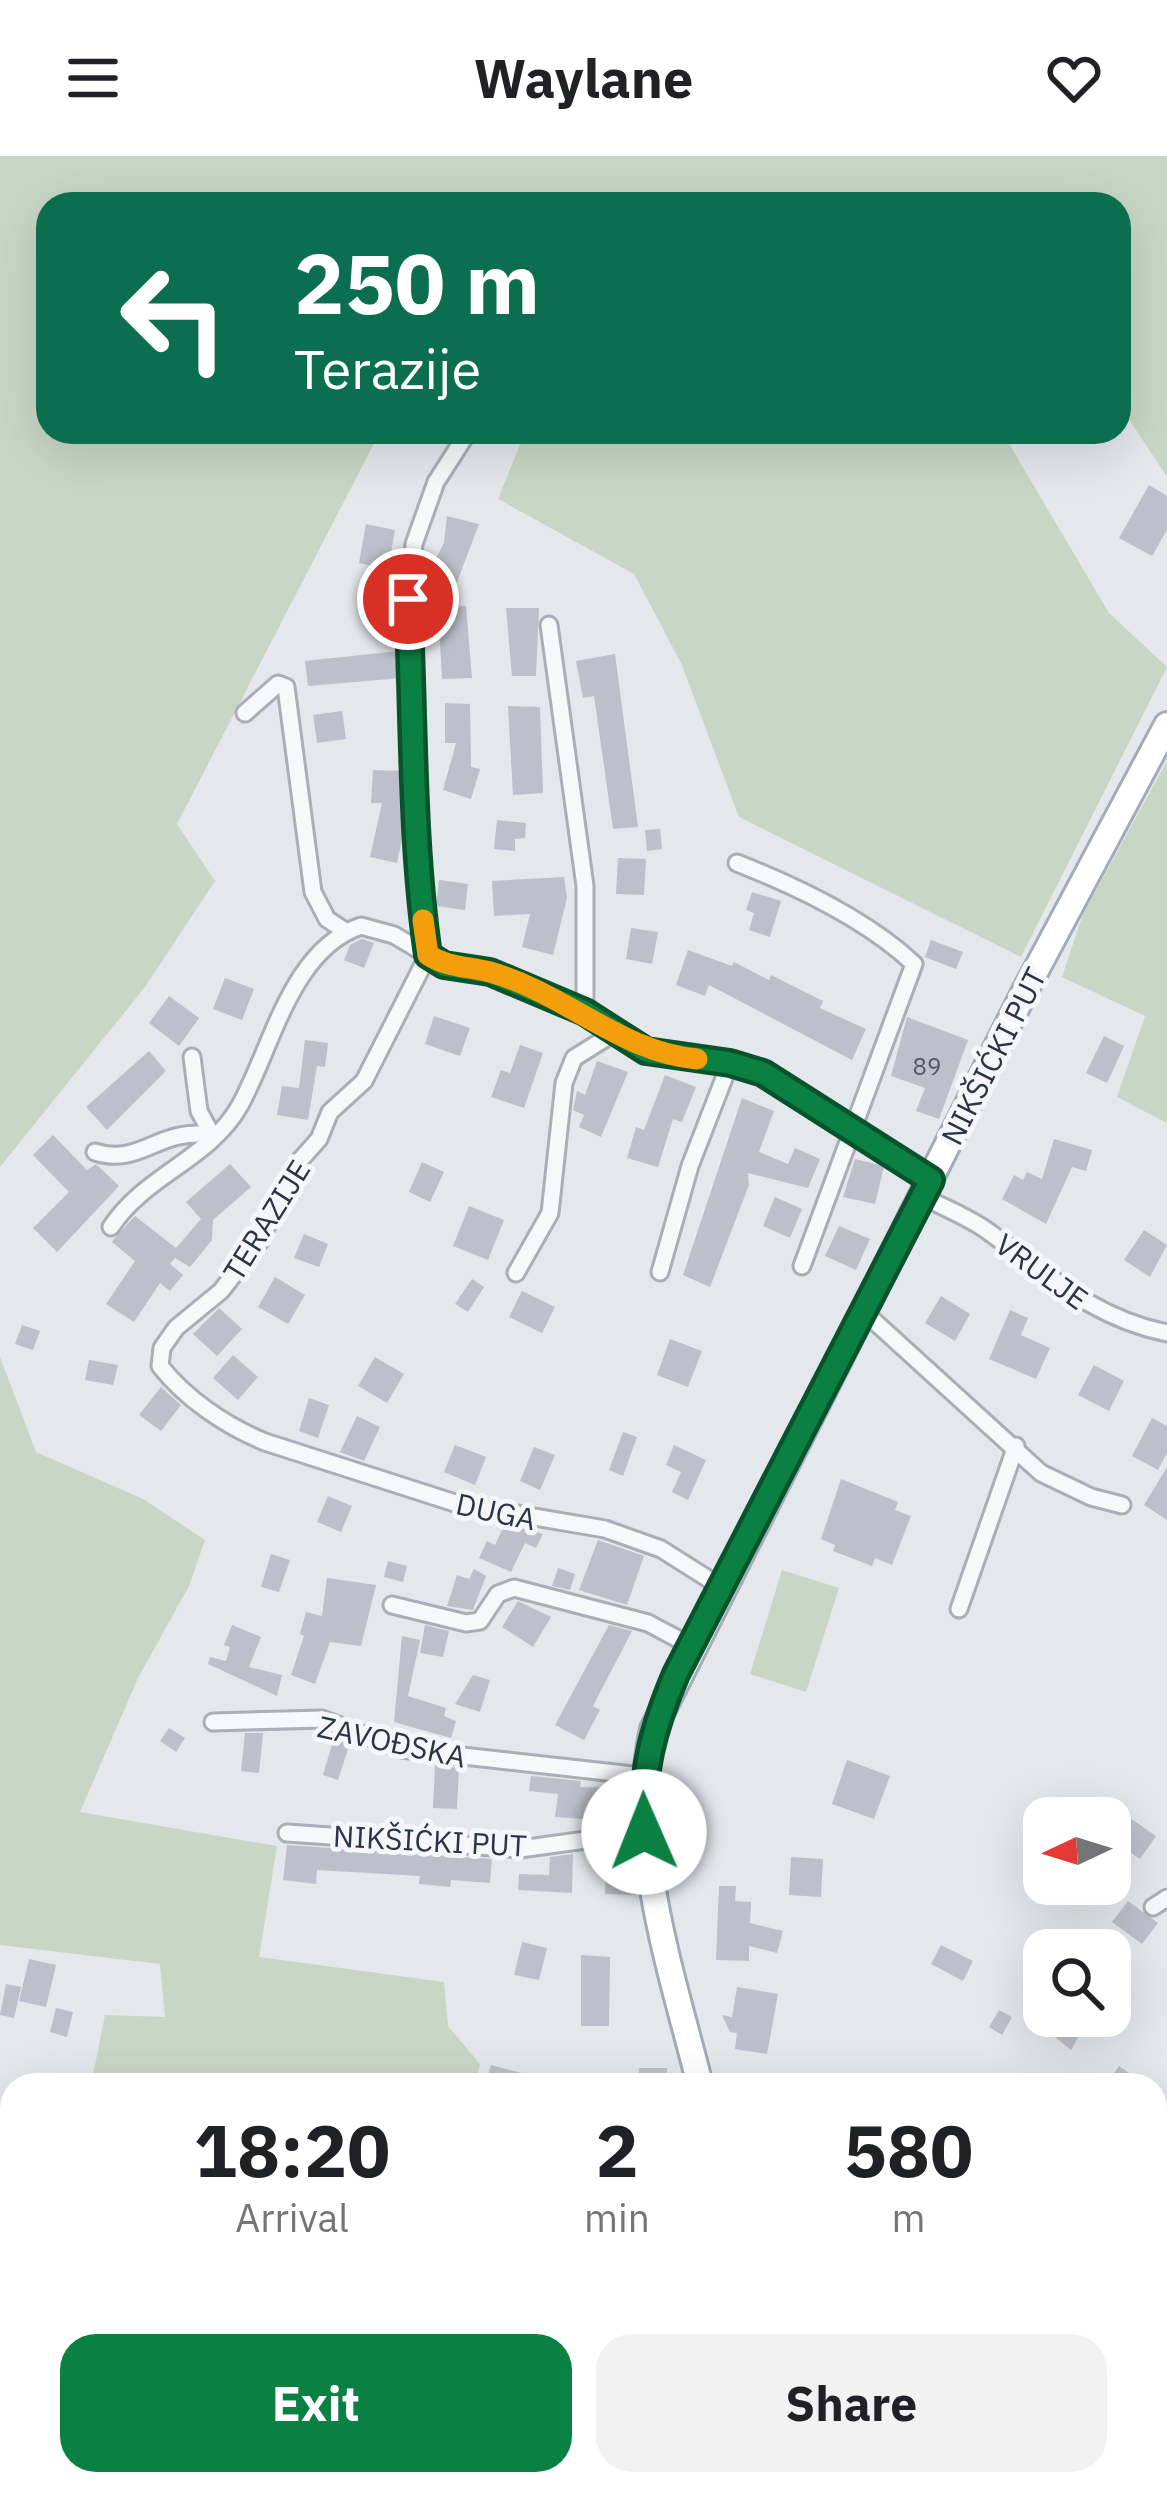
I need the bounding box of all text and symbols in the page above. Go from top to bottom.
text: Waylane [474,43,693,113]
icon: menu [60,45,126,111]
icon: heart [1041,45,1107,111]
text: 250 m [294,228,540,337]
icon: left [96,240,252,396]
text: Terazije [294,334,481,404]
pin [357,548,459,650]
icon: arrive [375,566,441,632]
street label: NIKŠIĆKI PUT [932,961,1054,1151]
house number: 89 [913,1050,941,1082]
street label: TERAZIJE [214,1152,318,1288]
street label: VRULJE [988,1224,1096,1318]
street label: DUGA [453,1484,539,1538]
street label: ZAVOĐSKA [314,1706,470,1776]
position arrow [581,1769,707,1895]
north arrow [1023,1797,1131,1905]
map controls [1023,1797,1131,2037]
street label: NIKŠIĆKI PUT [332,1815,528,1865]
button: search [1023,1929,1131,2037]
text: 18:20 [194,2103,390,2197]
text: 2 [595,2103,639,2197]
text: 580 [844,2103,973,2197]
text: Arrival [235,2192,349,2243]
text: min [584,2192,650,2243]
text: m [891,2192,926,2243]
button: Exit [60,2334,572,2472]
button: Share [596,2334,1107,2472]

